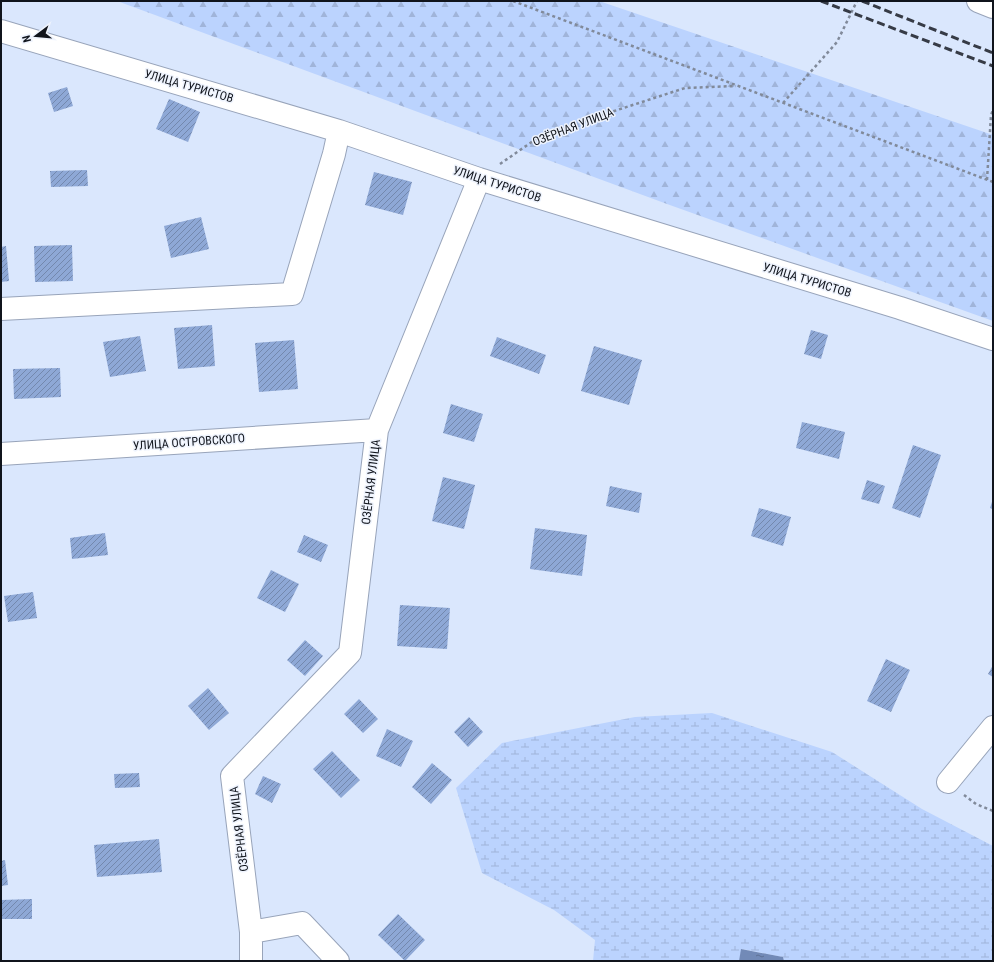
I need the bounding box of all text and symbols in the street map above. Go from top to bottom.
north arrow [16,16,56,56]
text: N [20,33,34,44]
street label: УЛИЦА ТУРИСТОВ [143,67,235,105]
street label: ОЗЁРНАЯ УЛИЦА [530,104,616,149]
street label: УЛИЦА ТУРИСТОВ [451,163,543,205]
street label: УЛИЦА ТУРИСТОВ [761,260,853,300]
street label: УЛИЦА ОСТРОВСКОГО [133,431,245,453]
street label: ОЗЁРНАЯ УЛИЦА [358,438,383,525]
street label: ОЗЁРНАЯ УЛИЦА [226,785,251,873]

